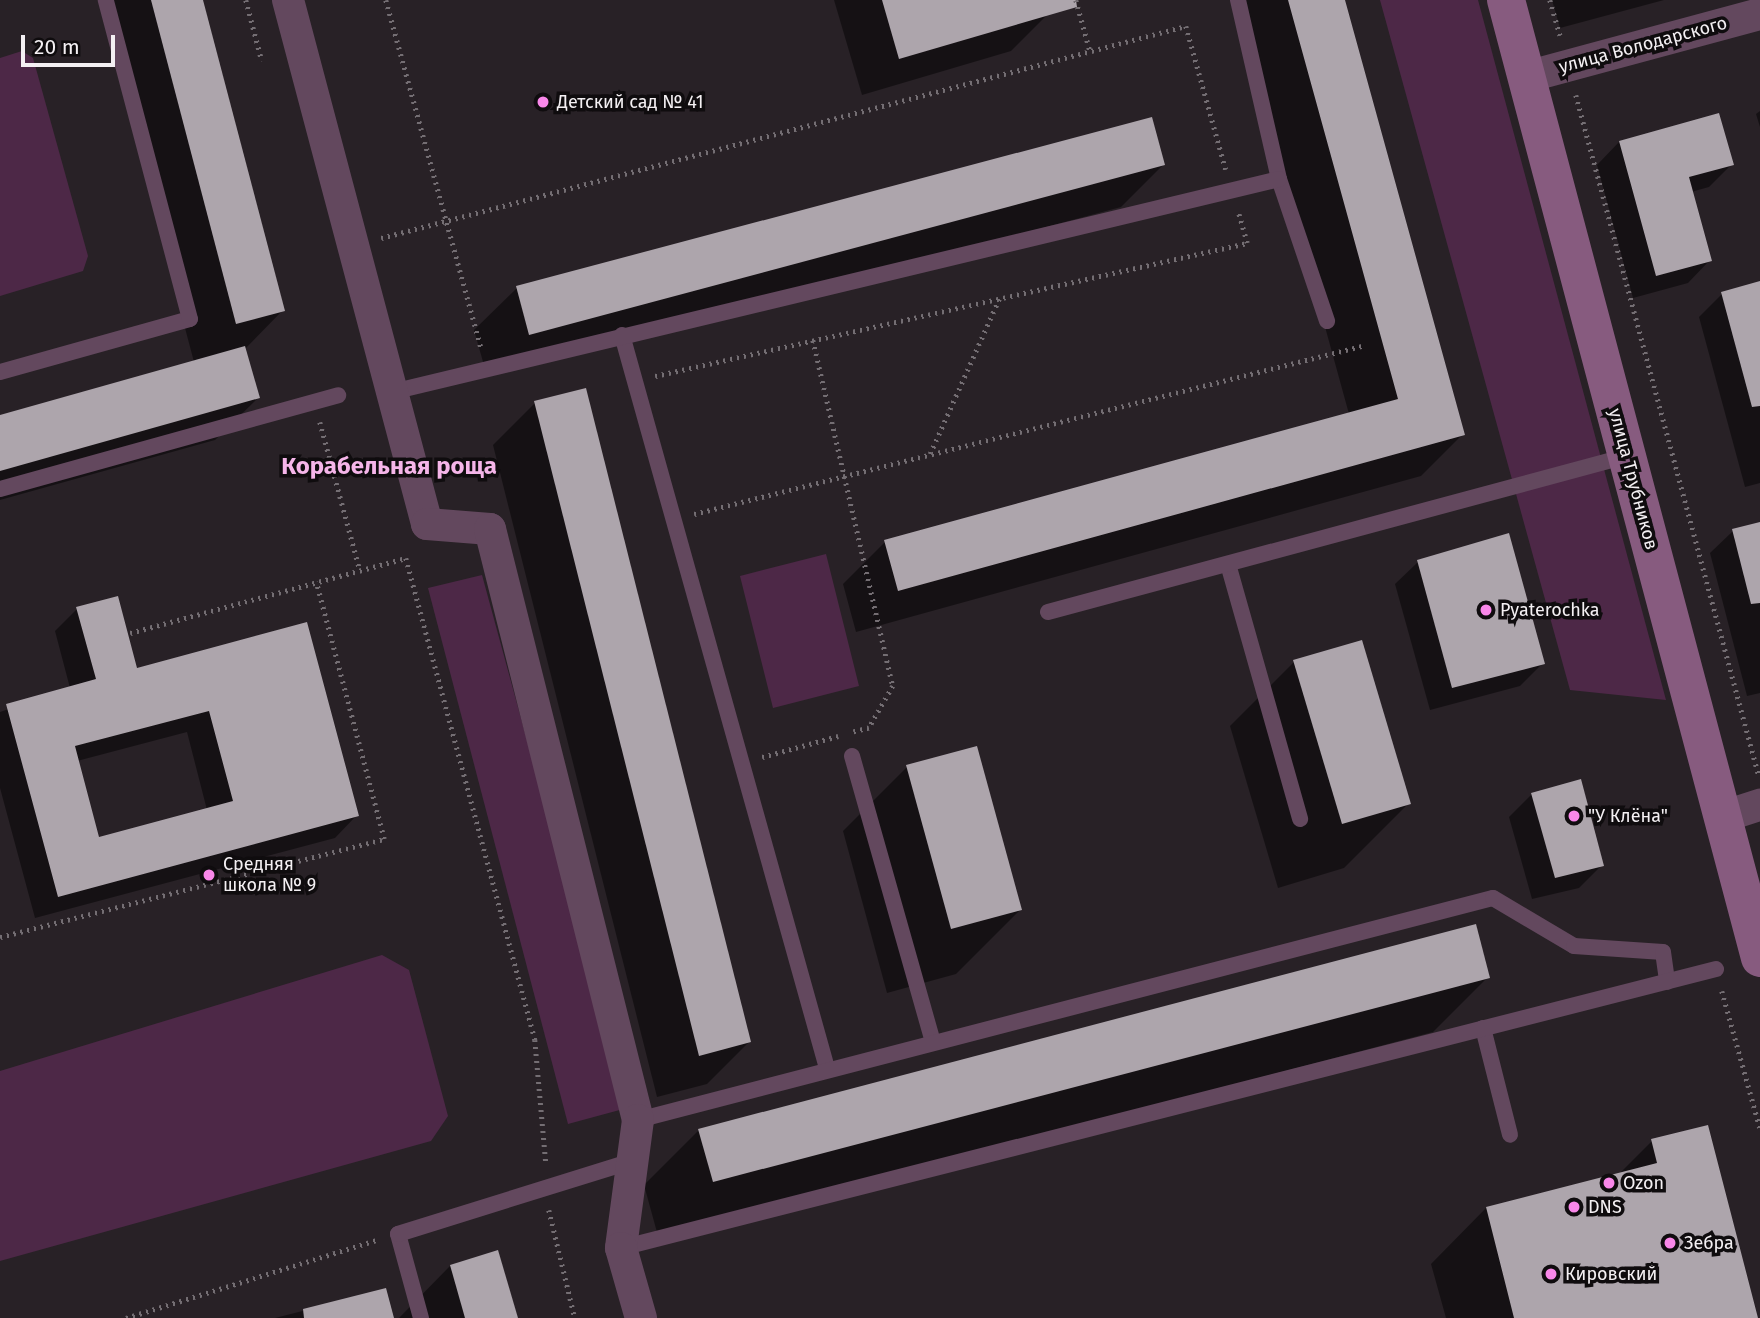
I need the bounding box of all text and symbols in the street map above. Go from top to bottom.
street label: улица Володарского [1556,12,1730,78]
scale bar [24,21,119,65]
text: 20 m [34,34,80,60]
place label: Детский сад № 41 [557,91,704,113]
marker: Детский сад № 41 [535,94,551,110]
street label: улица Трубников [1604,406,1662,552]
district label: Корабельная роща [281,453,497,481]
place label: Pyaterochka [1500,599,1600,621]
marker: Pyaterochka [1478,602,1494,618]
place label: "У Клёна" [1588,805,1668,827]
marker: "У Клёна" [1566,808,1582,824]
place label: Средняя школа № 9 [223,854,316,896]
marker: Средняя школа № 9 [201,867,217,883]
place label: Ozon [1623,1172,1664,1194]
marker: Ozon [1601,1175,1617,1191]
place label: DNS [1588,1196,1622,1218]
marker: DNS [1566,1199,1582,1215]
place label: Зебра [1684,1232,1734,1254]
marker: Зебра [1662,1235,1678,1251]
place label: Кировский [1565,1263,1657,1285]
marker: Кировский [1543,1266,1559,1282]

